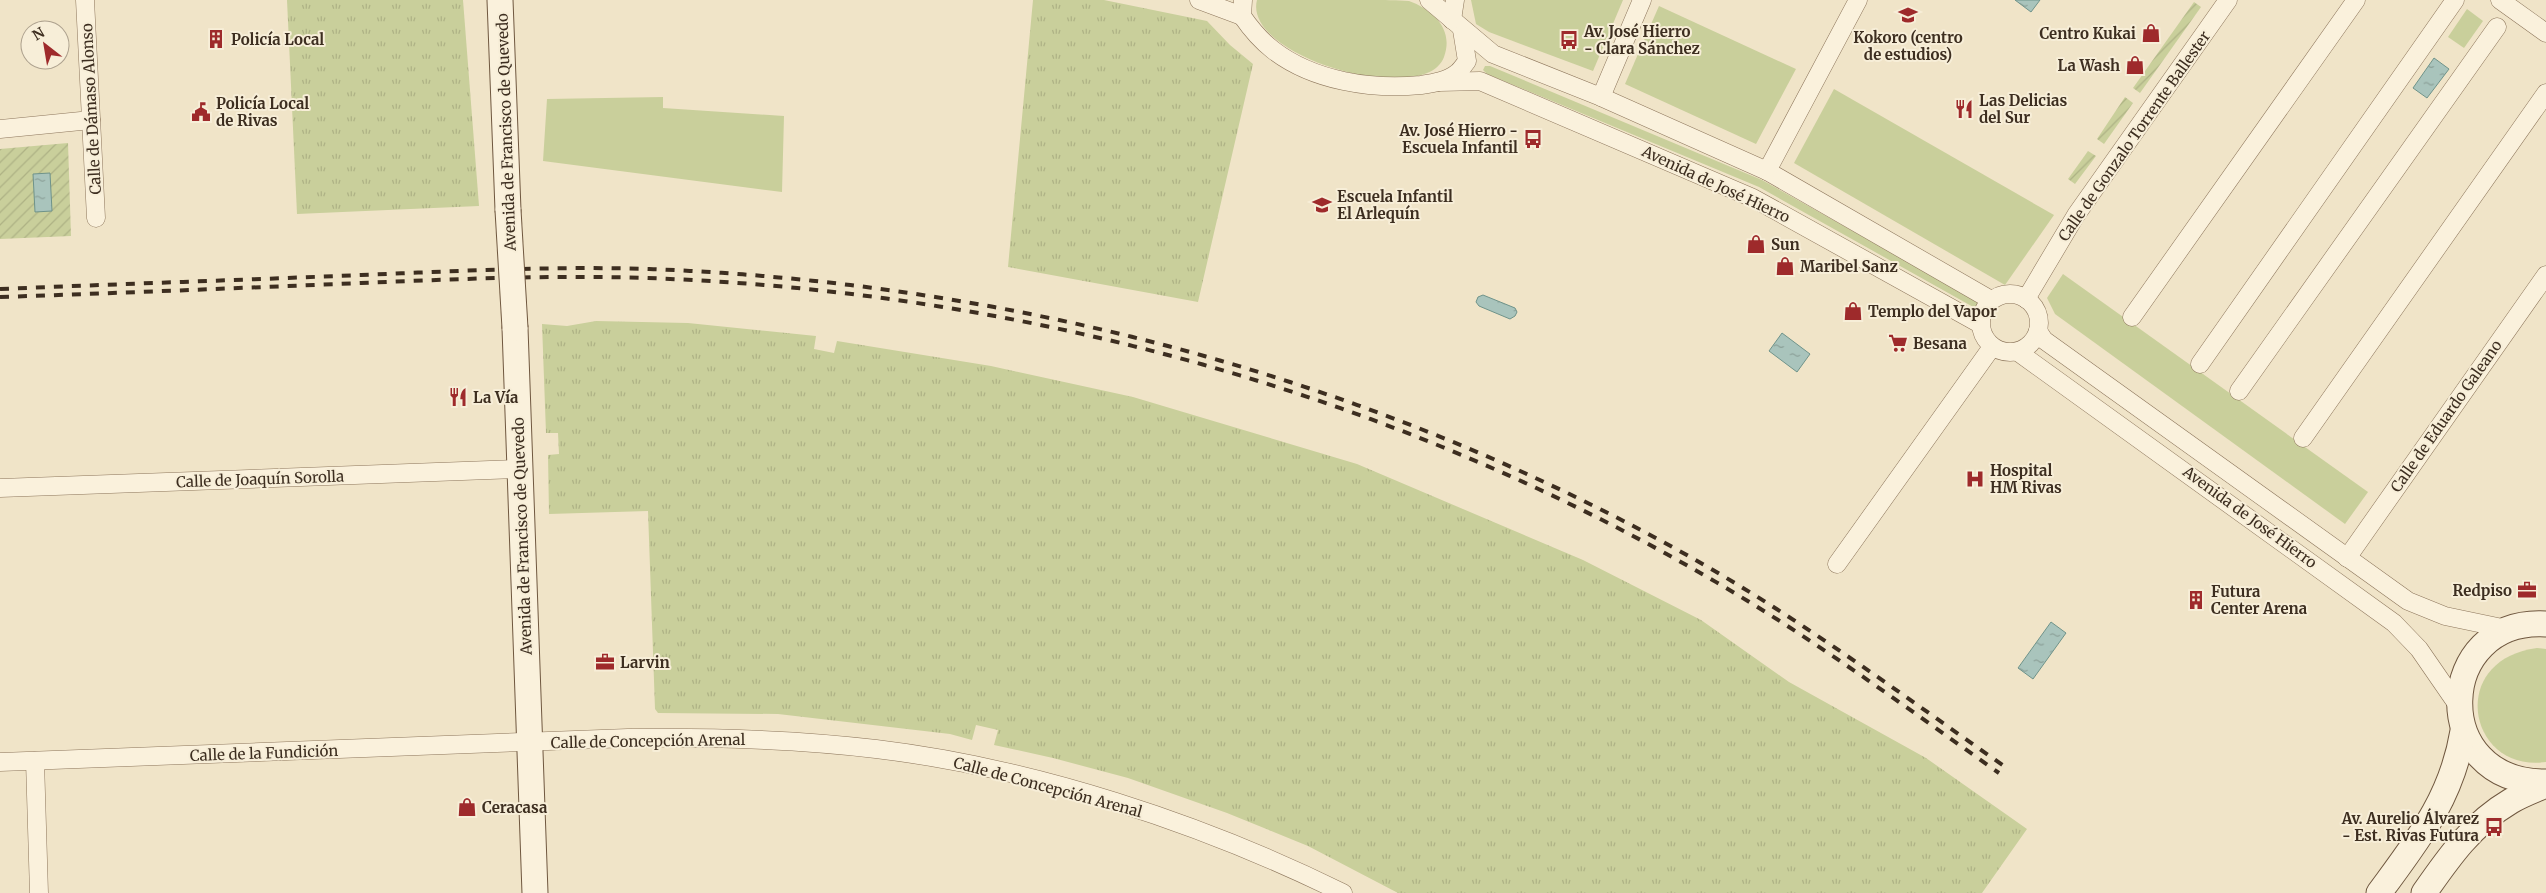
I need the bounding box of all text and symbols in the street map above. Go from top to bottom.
school or university icon: Kokoro (centro de estudios) [1897,4,1919,26]
street label: Avenida de Francisco de Quevedo [492,13,520,252]
north arrow [20,20,70,70]
place label: Av. José Hierro - Clara Sánchez [1583,22,1700,58]
shop icon: Centro Kukai [2140,22,2162,44]
text: N [29,23,48,44]
street label: Calle de Dámaso Alonso [77,23,105,195]
place label: Centro Kukai [2039,24,2136,43]
street label: Calle de Gonzalo Torrente Ballester [2054,27,2214,245]
building icon: Policía Local [205,28,227,50]
place label: Kokoro (centro de estudios) [1853,28,1963,64]
bus stop icon: Av. José Hierro - Clara Sánchez [1558,29,1580,51]
place label: Policía Local [231,30,324,49]
shop icon: La Wash [2124,54,2146,76]
place label: La Wash [2057,56,2120,75]
place label: Las Delicias del Sur [1979,91,2068,127]
place label: Policía Local de Rivas [216,94,309,130]
restaurant icon: Las Delicias del Sur [1953,98,1975,120]
public building icon: Policía Local de Rivas [190,101,212,123]
place label: Av. José Hierro - Escuela Infantil [1398,121,1518,157]
bus stop icon: Av. José Hierro - Escuela Infantil [1522,128,1544,150]
street label: Avenida de José Hierro [1638,141,1793,227]
place label: Escuela Infantil El Arlequín [1337,187,1453,223]
school or university icon: Escuela Infantil El Arlequín [1311,194,1333,216]
shop icon: Sun [1745,233,1767,255]
place label: Sun [1771,235,1800,254]
shop icon: Maribel Sanz [1774,255,1796,277]
place label: Maribel Sanz [1800,257,1898,276]
shop icon: Templo del Vapor [1842,300,1864,322]
place label: Templo del Vapor [1868,302,1997,321]
supermarket icon: Besana [1887,332,1909,354]
place label: Besana [1913,334,1967,353]
street label: Calle de Eduardo Galeano [2386,336,2506,496]
restaurant icon: La Vía [447,386,469,408]
place label: La Vía [473,388,519,407]
street label: Avenida de Francisco de Quevedo [508,417,536,656]
place label: Hospital HM Rivas [1990,461,2062,497]
street label: Avenida de José Hierro [2178,461,2321,572]
street label: Calle de Joaquín Sorolla [176,467,344,491]
hospital icon: Hospital HM Rivas [1964,468,1986,490]
office icon: Redpiso [2516,579,2538,601]
place label: Redpiso [2453,581,2512,600]
place label: Futura Center Arena [2211,582,2308,618]
building icon: Futura Center Arena [2185,589,2207,611]
office icon: Larvin [594,651,616,673]
place label: Larvin [620,653,670,672]
street label: Calle de Concepción Arenal [551,730,746,752]
street label: Calle de la Fundición [189,741,339,765]
street label: Calle de Concepción Arenal [952,753,1145,821]
shop icon: Ceracasa [456,796,478,818]
place label: Ceracasa [482,798,548,817]
place label: Av. Aurelio Álvarez - Est. Rivas Futura [2341,808,2480,845]
bus stop icon: Av. Aurelio Álvarez - Est. Rivas Futura [2483,816,2505,838]

